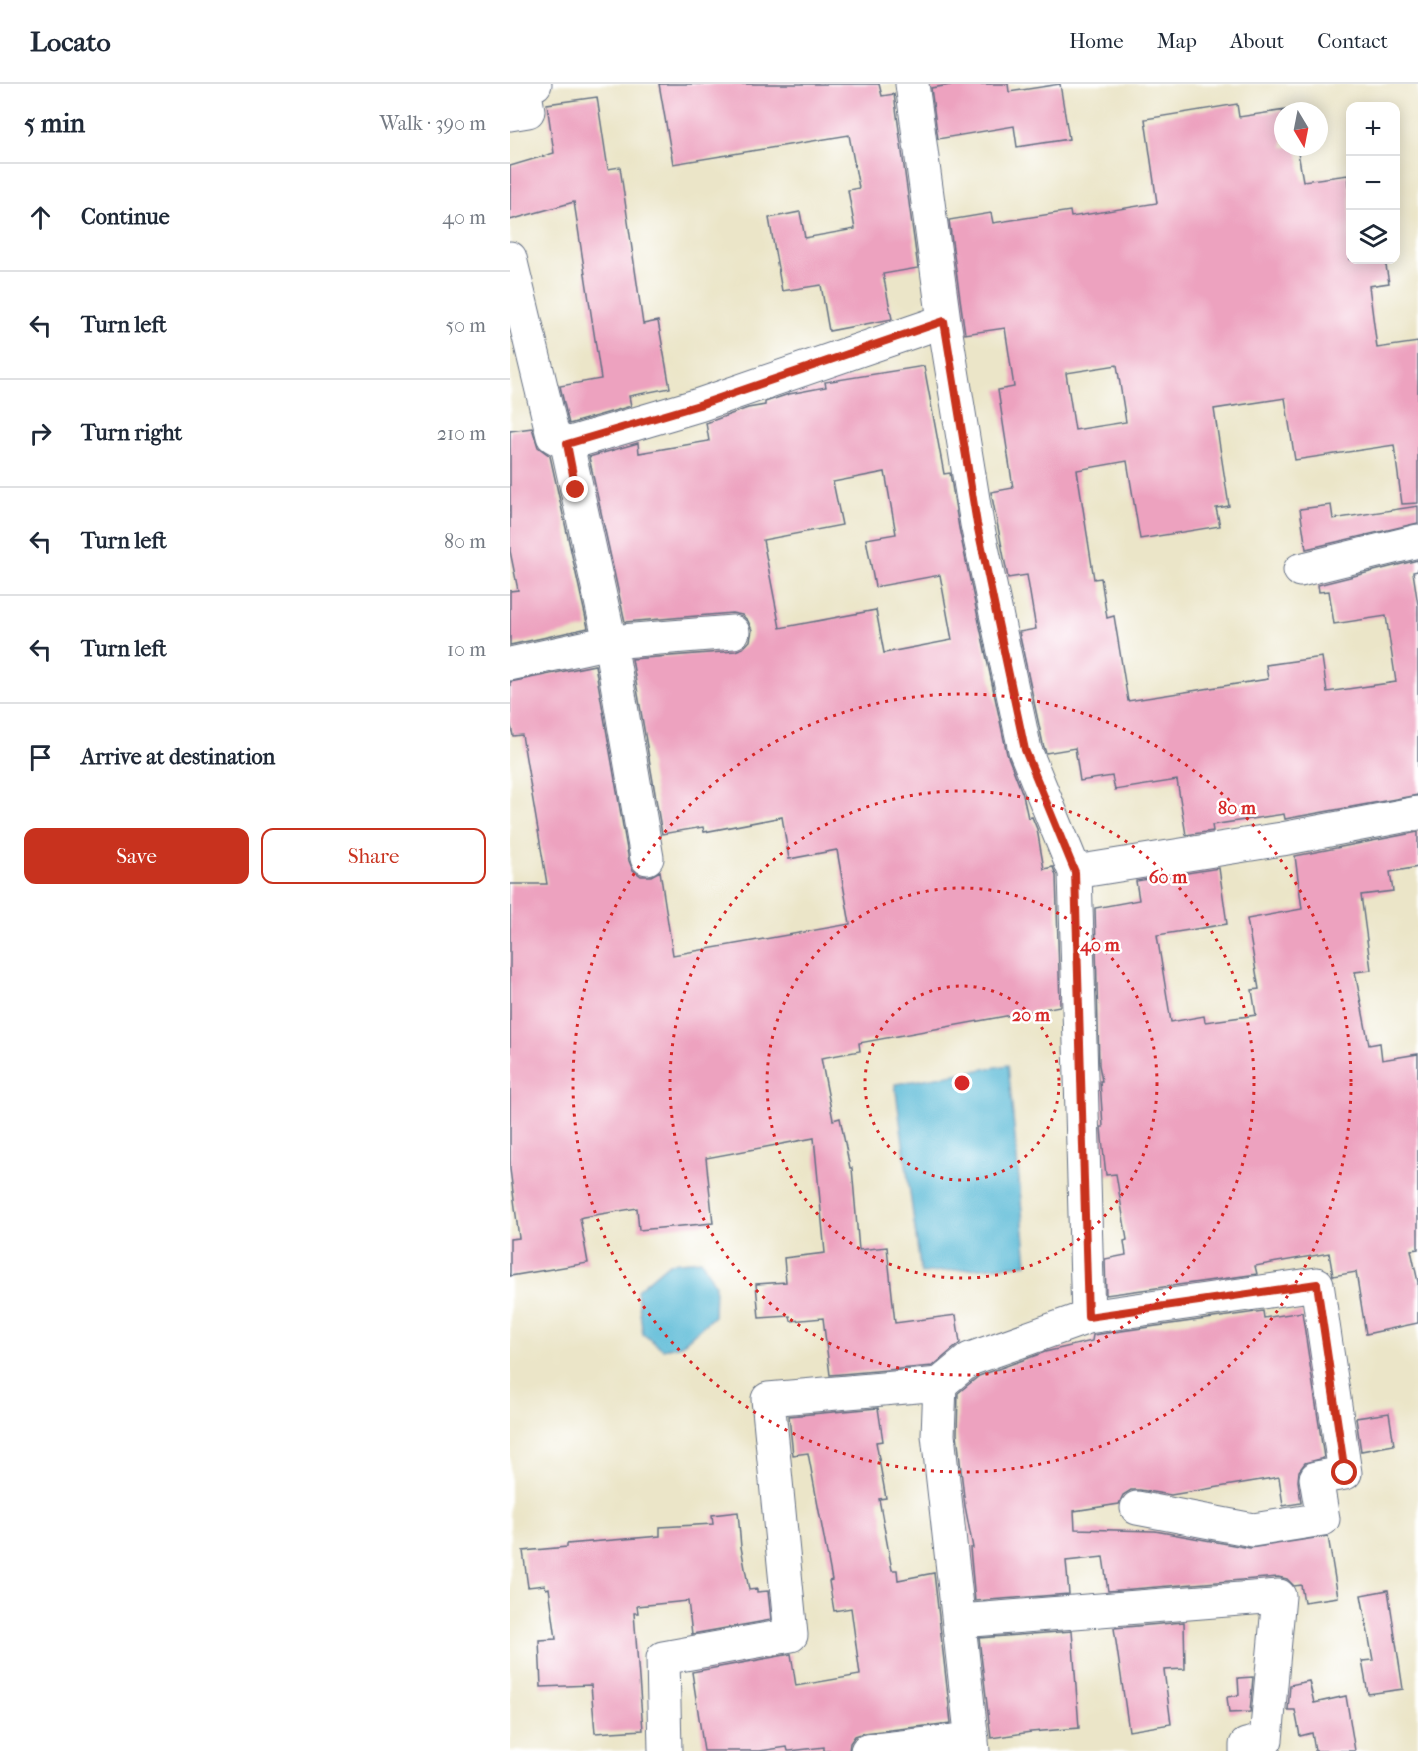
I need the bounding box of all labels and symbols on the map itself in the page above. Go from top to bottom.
north arrow [1274,102,1328,156]
route end [562,476,588,502]
text: 80 m [1218,798,1257,819]
text: 60 m [1149,867,1188,888]
text: 40 m [1079,935,1121,956]
text: 20 m [1012,1005,1051,1026]
centre of rings [952,1073,972,1093]
route start [1331,1459,1357,1485]

